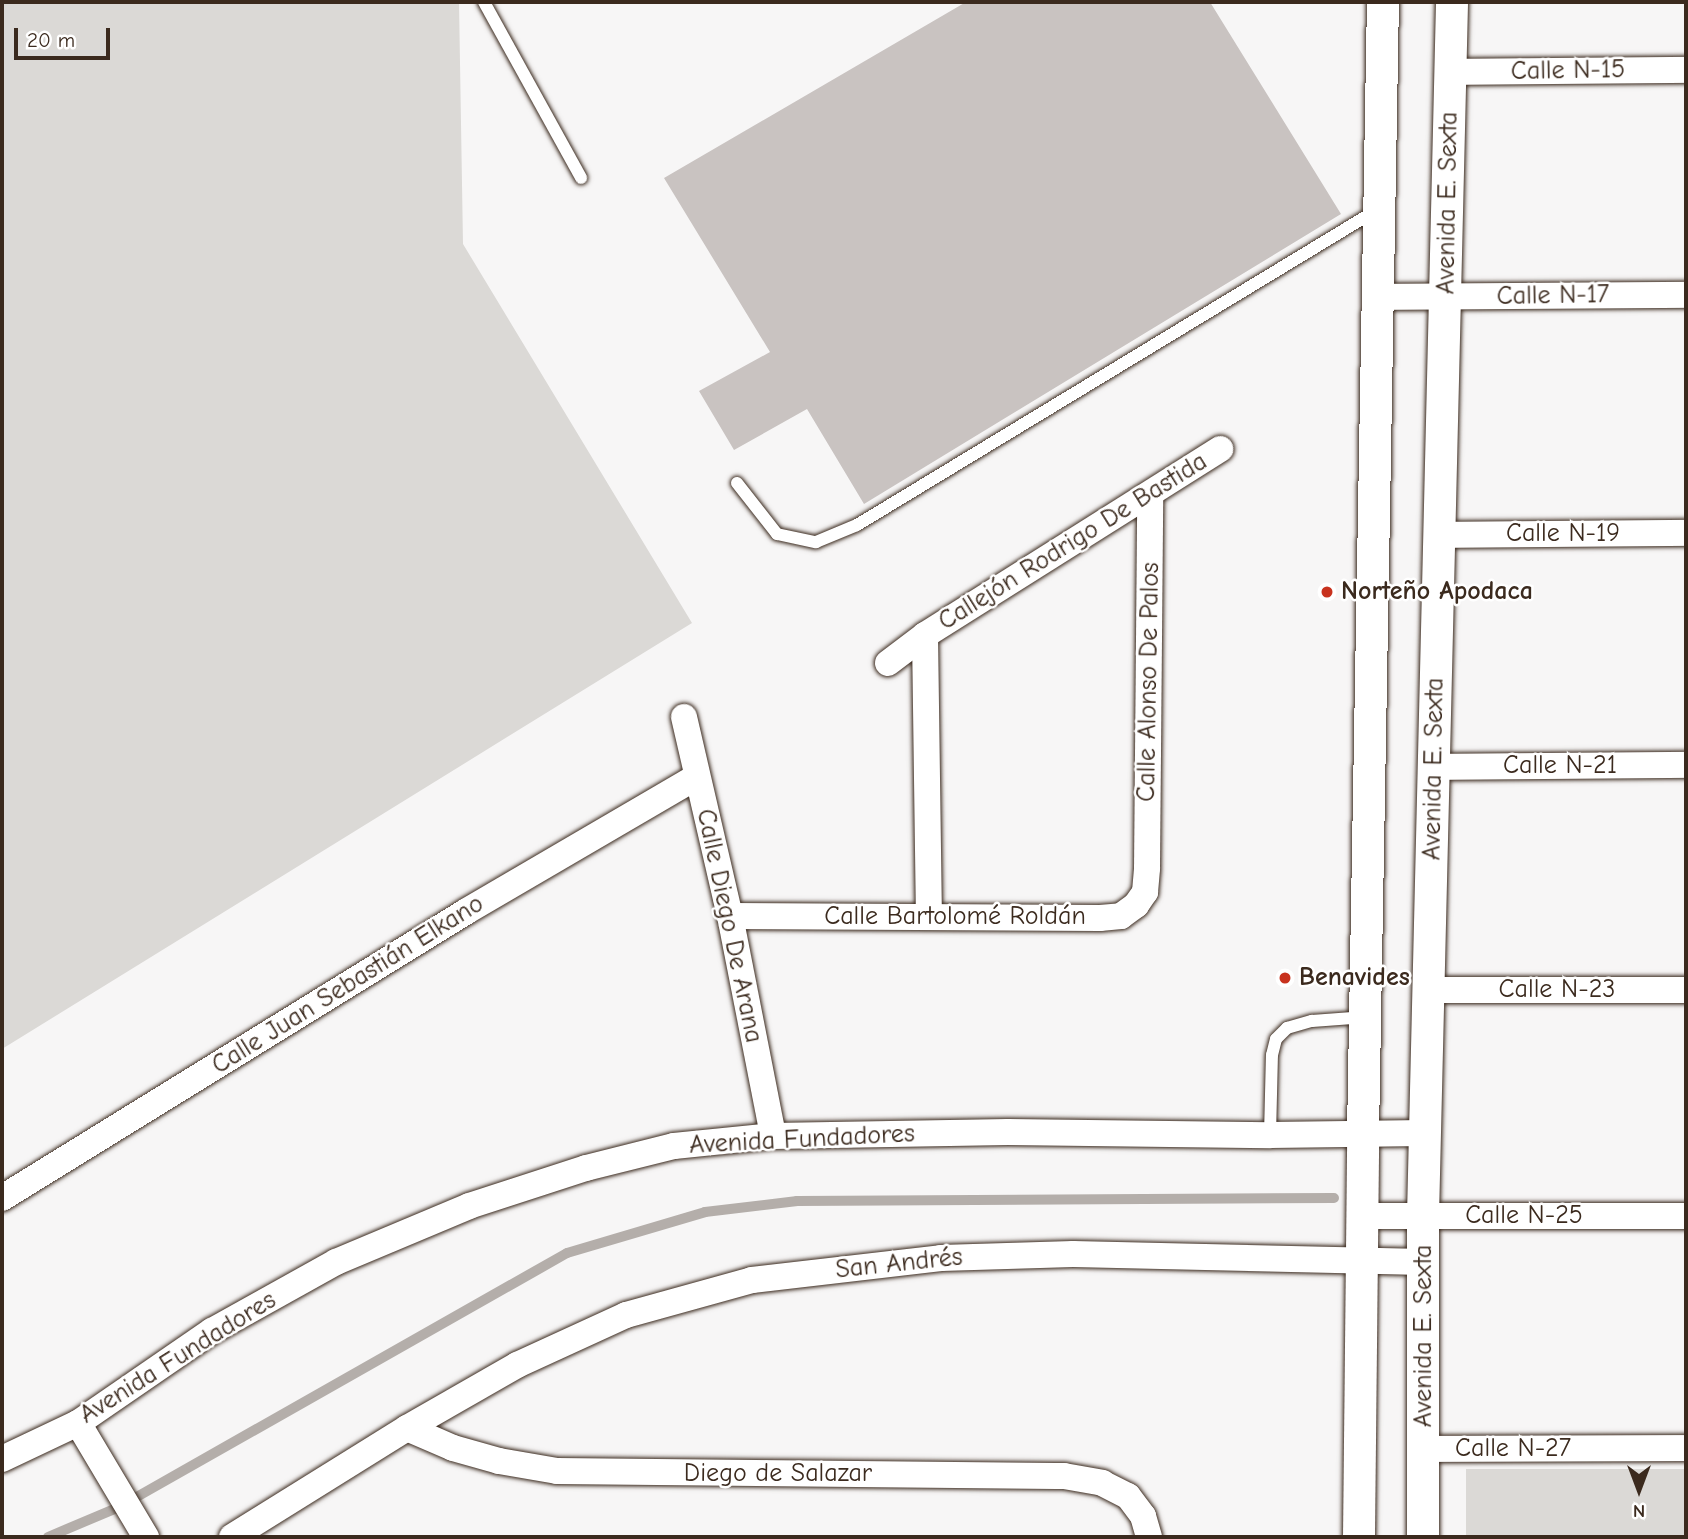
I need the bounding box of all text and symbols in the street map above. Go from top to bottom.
scale bar [18,14,114,58]
text: 20 m [27,28,75,52]
street label: Calle N-15 [1511,54,1625,88]
street label: Avenida E. Sexta [1431,111,1465,295]
street label: Calle N-17 [1496,279,1610,313]
street label: Callejón Rodrigo De Bastida [933,446,1213,638]
street label: Calle N-19 [1506,518,1620,550]
street label: Calle Alonso De Palos [1131,562,1167,802]
place label: Norteño Apodaca [1341,576,1533,608]
marker: Norteño Apodaca [1319,584,1335,600]
street label: Avenida E. Sexta [1417,677,1451,861]
street label: Calle N-21 [1503,750,1617,782]
street label: Calle Diego De Arana [689,806,769,1046]
street label: Calle Juan Sebastián Elkano [206,888,490,1082]
street label: Calle Bartolomé Roldán [824,901,1086,933]
place label: Benavides [1299,962,1410,994]
marker: Benavides [1277,970,1293,986]
street label: Calle N-23 [1499,974,1615,1006]
street label: Avenida Fundadores [688,1119,916,1161]
street label: Calle N-25 [1465,1200,1583,1232]
street label: San Andrés [834,1242,964,1286]
street label: Avenida E. Sexta [1408,1245,1440,1427]
street label: Avenida Fundadores [74,1285,282,1431]
street label: Calle N-27 [1455,1433,1571,1465]
north arrow [1604,1455,1674,1525]
street label: Diego de Salazar [684,1458,872,1490]
text: N [1633,1500,1645,1522]

